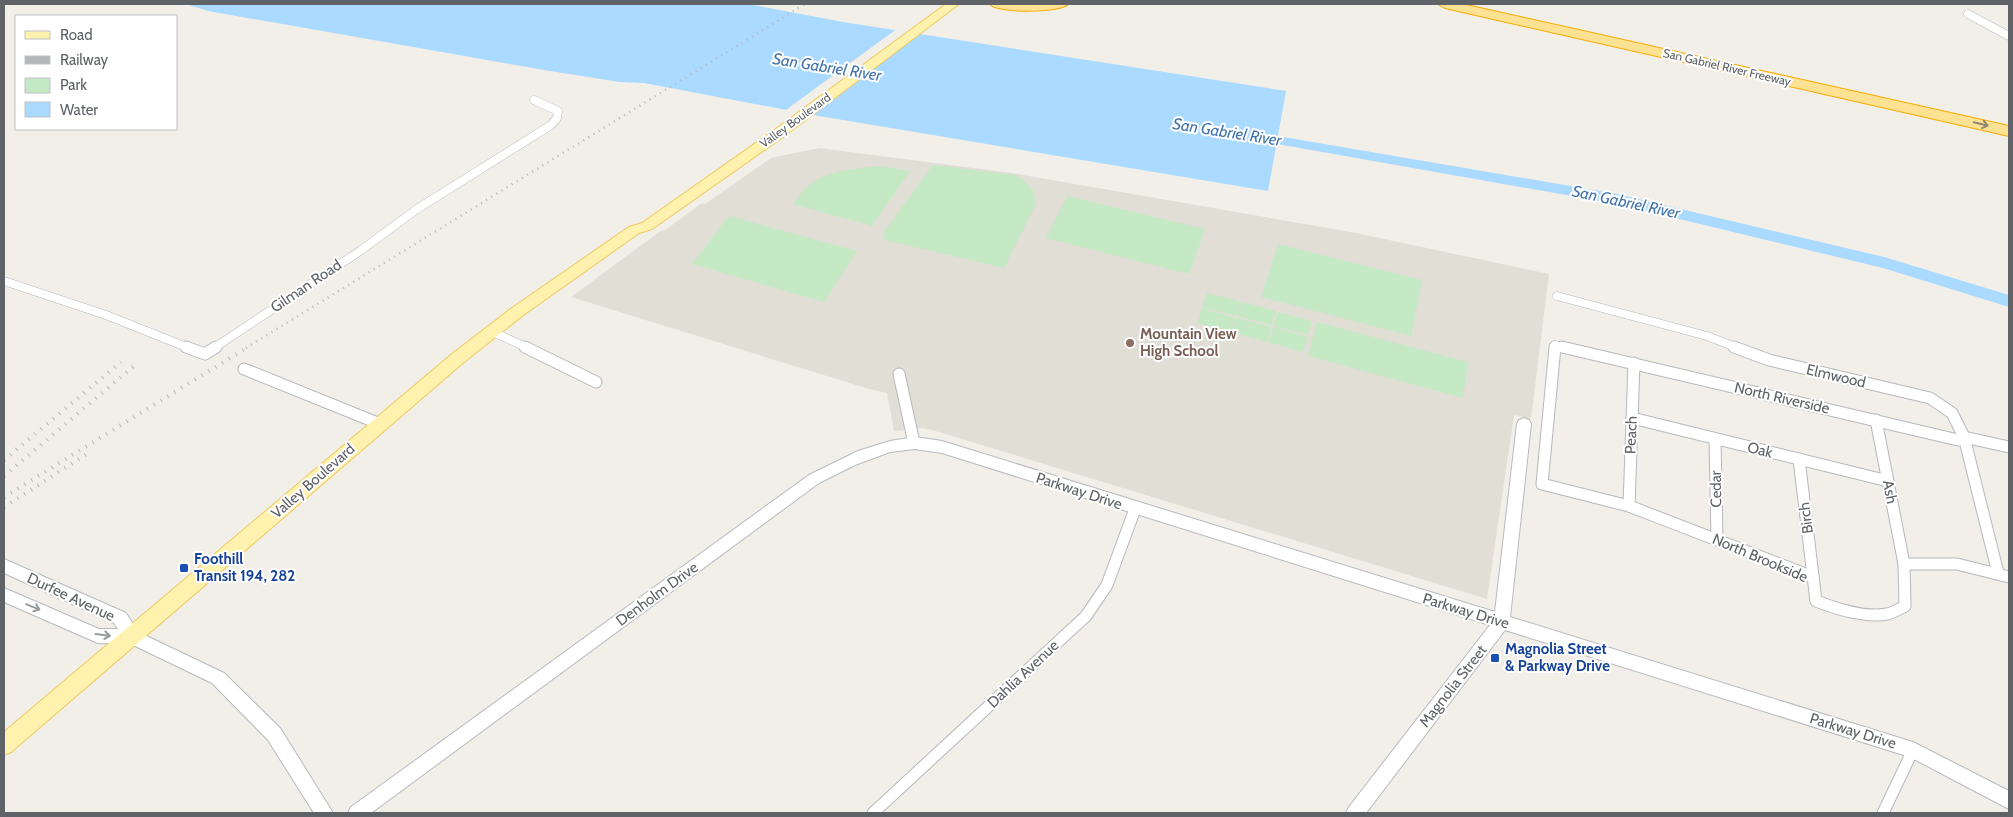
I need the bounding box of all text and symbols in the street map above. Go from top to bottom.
legend [15,15,178,130]
text: Road [60,26,93,44]
street label: San Gabriel River Freeway [1662,45,1792,89]
water label: San Gabriel River [771,49,884,85]
text: Railway [60,51,109,69]
text: Park [60,76,87,94]
street label: Valley Boulevard [757,89,833,151]
text: Water [60,101,98,119]
water label: San Gabriel River [1171,114,1284,150]
one-way arrow [1972,120,1988,130]
water label: San Gabriel River [1570,181,1683,223]
street label: Gilman Road [267,256,345,316]
place label: Mountain View High School [1140,325,1237,360]
marker: Mountain View High School [1124,337,1136,349]
street label: Elmwood [1804,360,1868,392]
street label: North Riverside [1733,378,1832,418]
street label: Peach [1621,416,1641,454]
street label: Oak [1746,438,1775,462]
street label: Valley Boulevard [268,440,358,522]
street label: Parkway Drive [1034,469,1125,513]
street label: Cedar [1707,470,1725,508]
street label: Ash [1879,479,1901,505]
street label: Birch [1795,501,1817,535]
street label: North Brookside [1710,530,1811,586]
place label: Foothill Transit 194, 282 [194,550,295,585]
street label: Denholm Drive [612,558,702,630]
marker: Foothill Transit 194, 282 [178,562,190,574]
street label: Durfee Avenue [24,569,118,625]
street label: Parkway Drive [1421,589,1512,633]
one-way arrow [25,602,40,612]
one-way arrow [95,630,111,640]
street label: Dahlia Avenue [984,636,1063,712]
place label: Magnolia Street & Parkway Drive [1505,640,1610,675]
street label: Magnolia Street [1415,641,1491,731]
marker: Magnolia Street & Parkway Drive [1489,652,1501,664]
street label: Parkway Drive [1808,709,1899,753]

